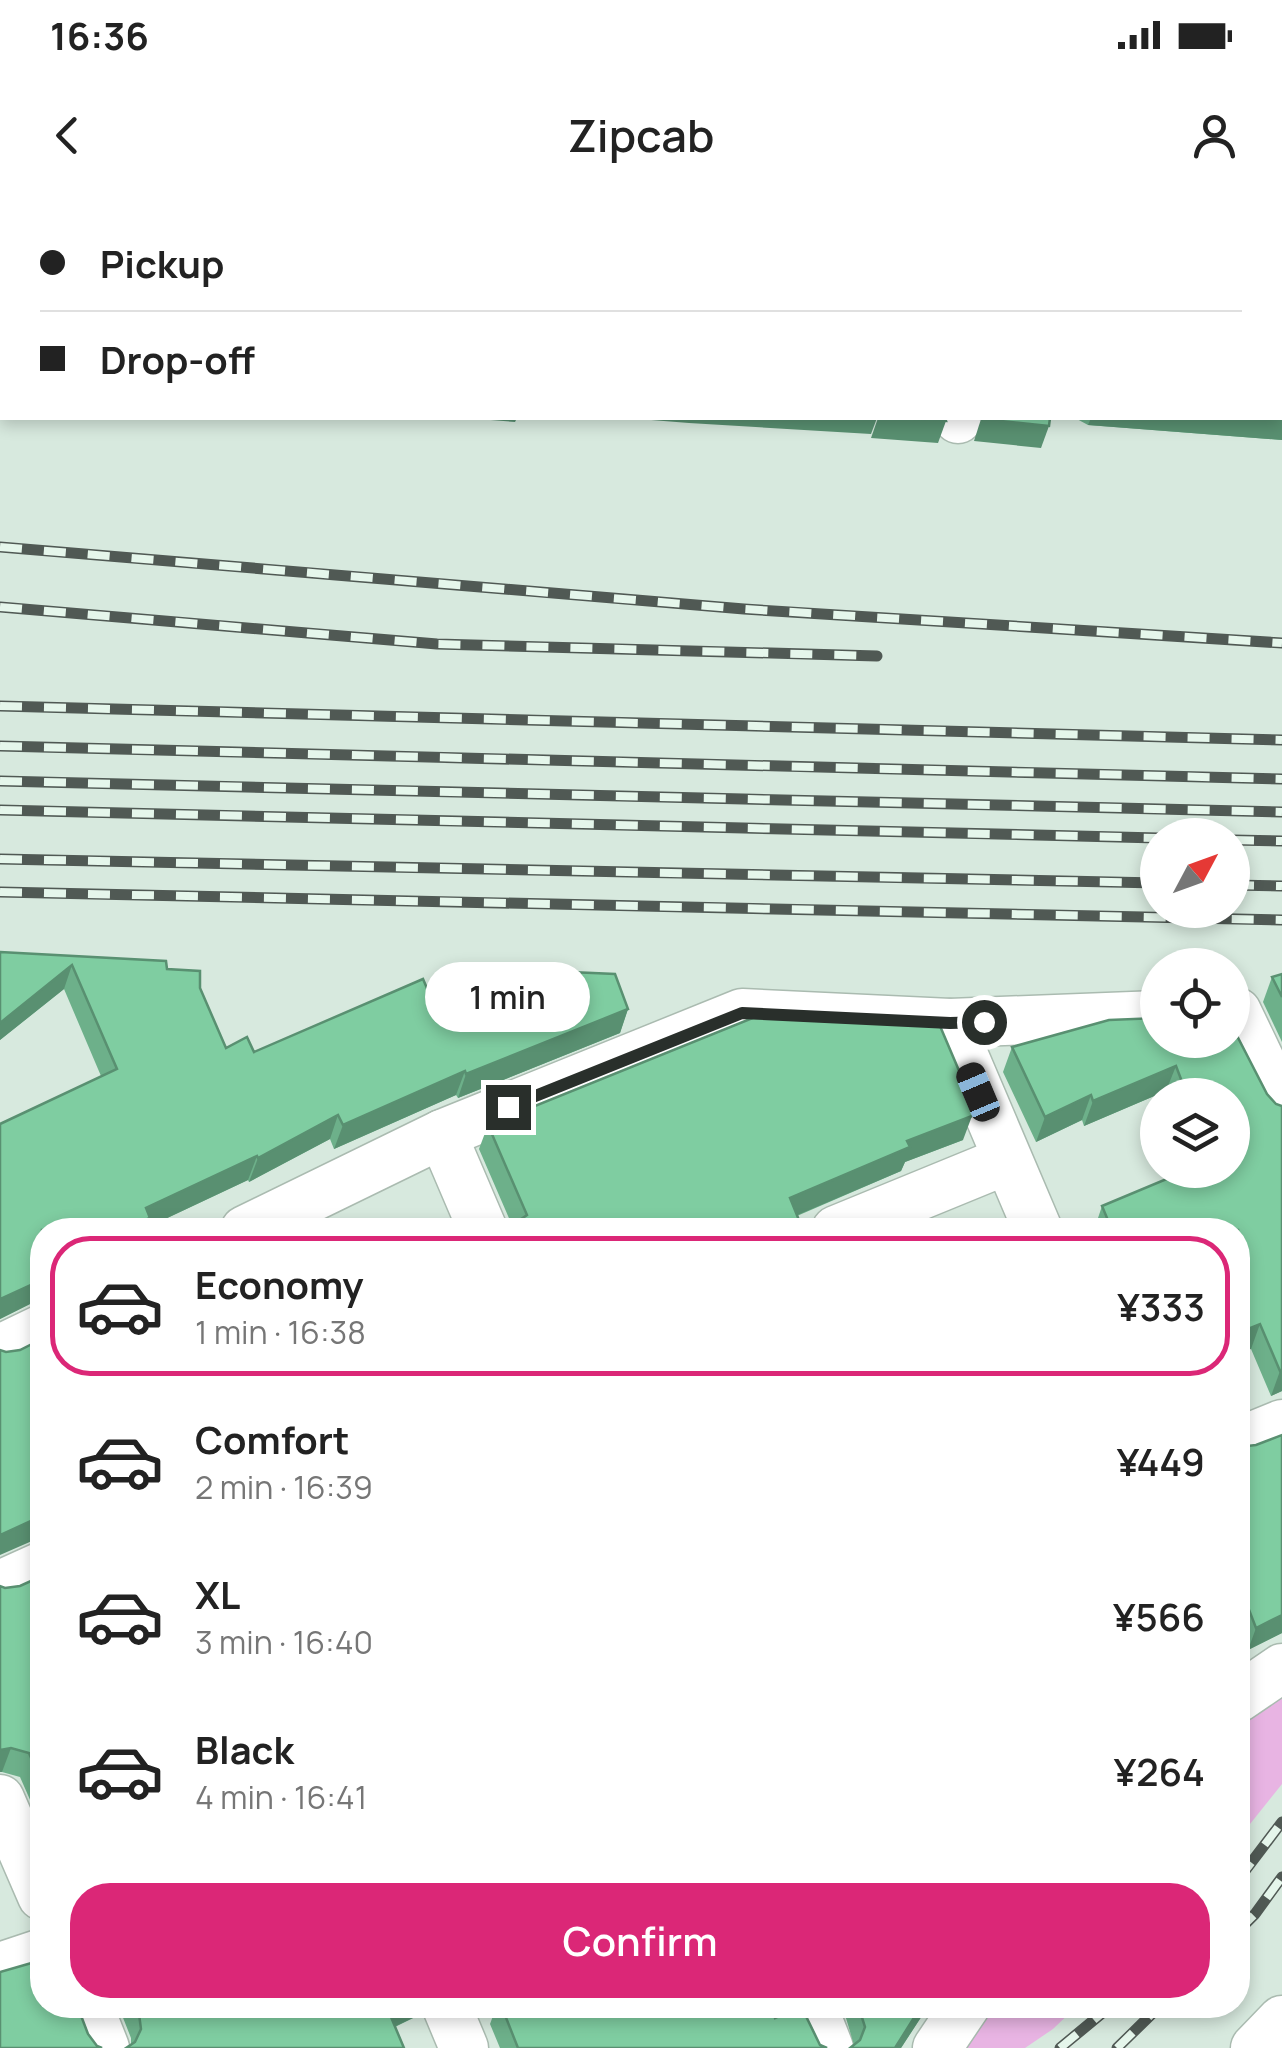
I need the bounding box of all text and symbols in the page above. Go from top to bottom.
text: 16:36 [50,9,149,61]
text: Zipcab [568,104,714,166]
icon: back [40,108,95,163]
icon: person [1187,108,1242,163]
text: Pickup [100,237,224,289]
text: Drop-off [100,333,255,385]
north arrow [1140,818,1250,928]
map controls [1140,818,1250,1188]
button: locate [1140,948,1250,1058]
callout: 1 min [426,962,590,1032]
text: 1 min [469,975,546,1019]
route start [962,1000,1007,1045]
car [952,1059,1004,1125]
button: layers [1140,1078,1250,1188]
route end [486,1085,531,1130]
text: Economy [195,1258,364,1310]
icon: car [75,1261,165,1351]
text: ¥333 [1117,1280,1205,1332]
text: 1 min · 16:38 [195,1310,366,1354]
text: Comfort [195,1413,349,1465]
icon: car [75,1416,165,1506]
text: ¥449 [1117,1435,1205,1487]
text: 2 min · 16:39 [195,1465,373,1509]
text: XL [195,1568,240,1620]
icon: car [75,1571,165,1661]
text: ¥566 [1113,1590,1205,1642]
text: 3 min · 16:40 [195,1620,373,1664]
text: Black [195,1723,294,1775]
icon: car [75,1726,165,1816]
text: ¥264 [1114,1745,1205,1797]
text: 4 min · 16:41 [195,1775,367,1819]
button: Confirm [70,1883,1210,1998]

